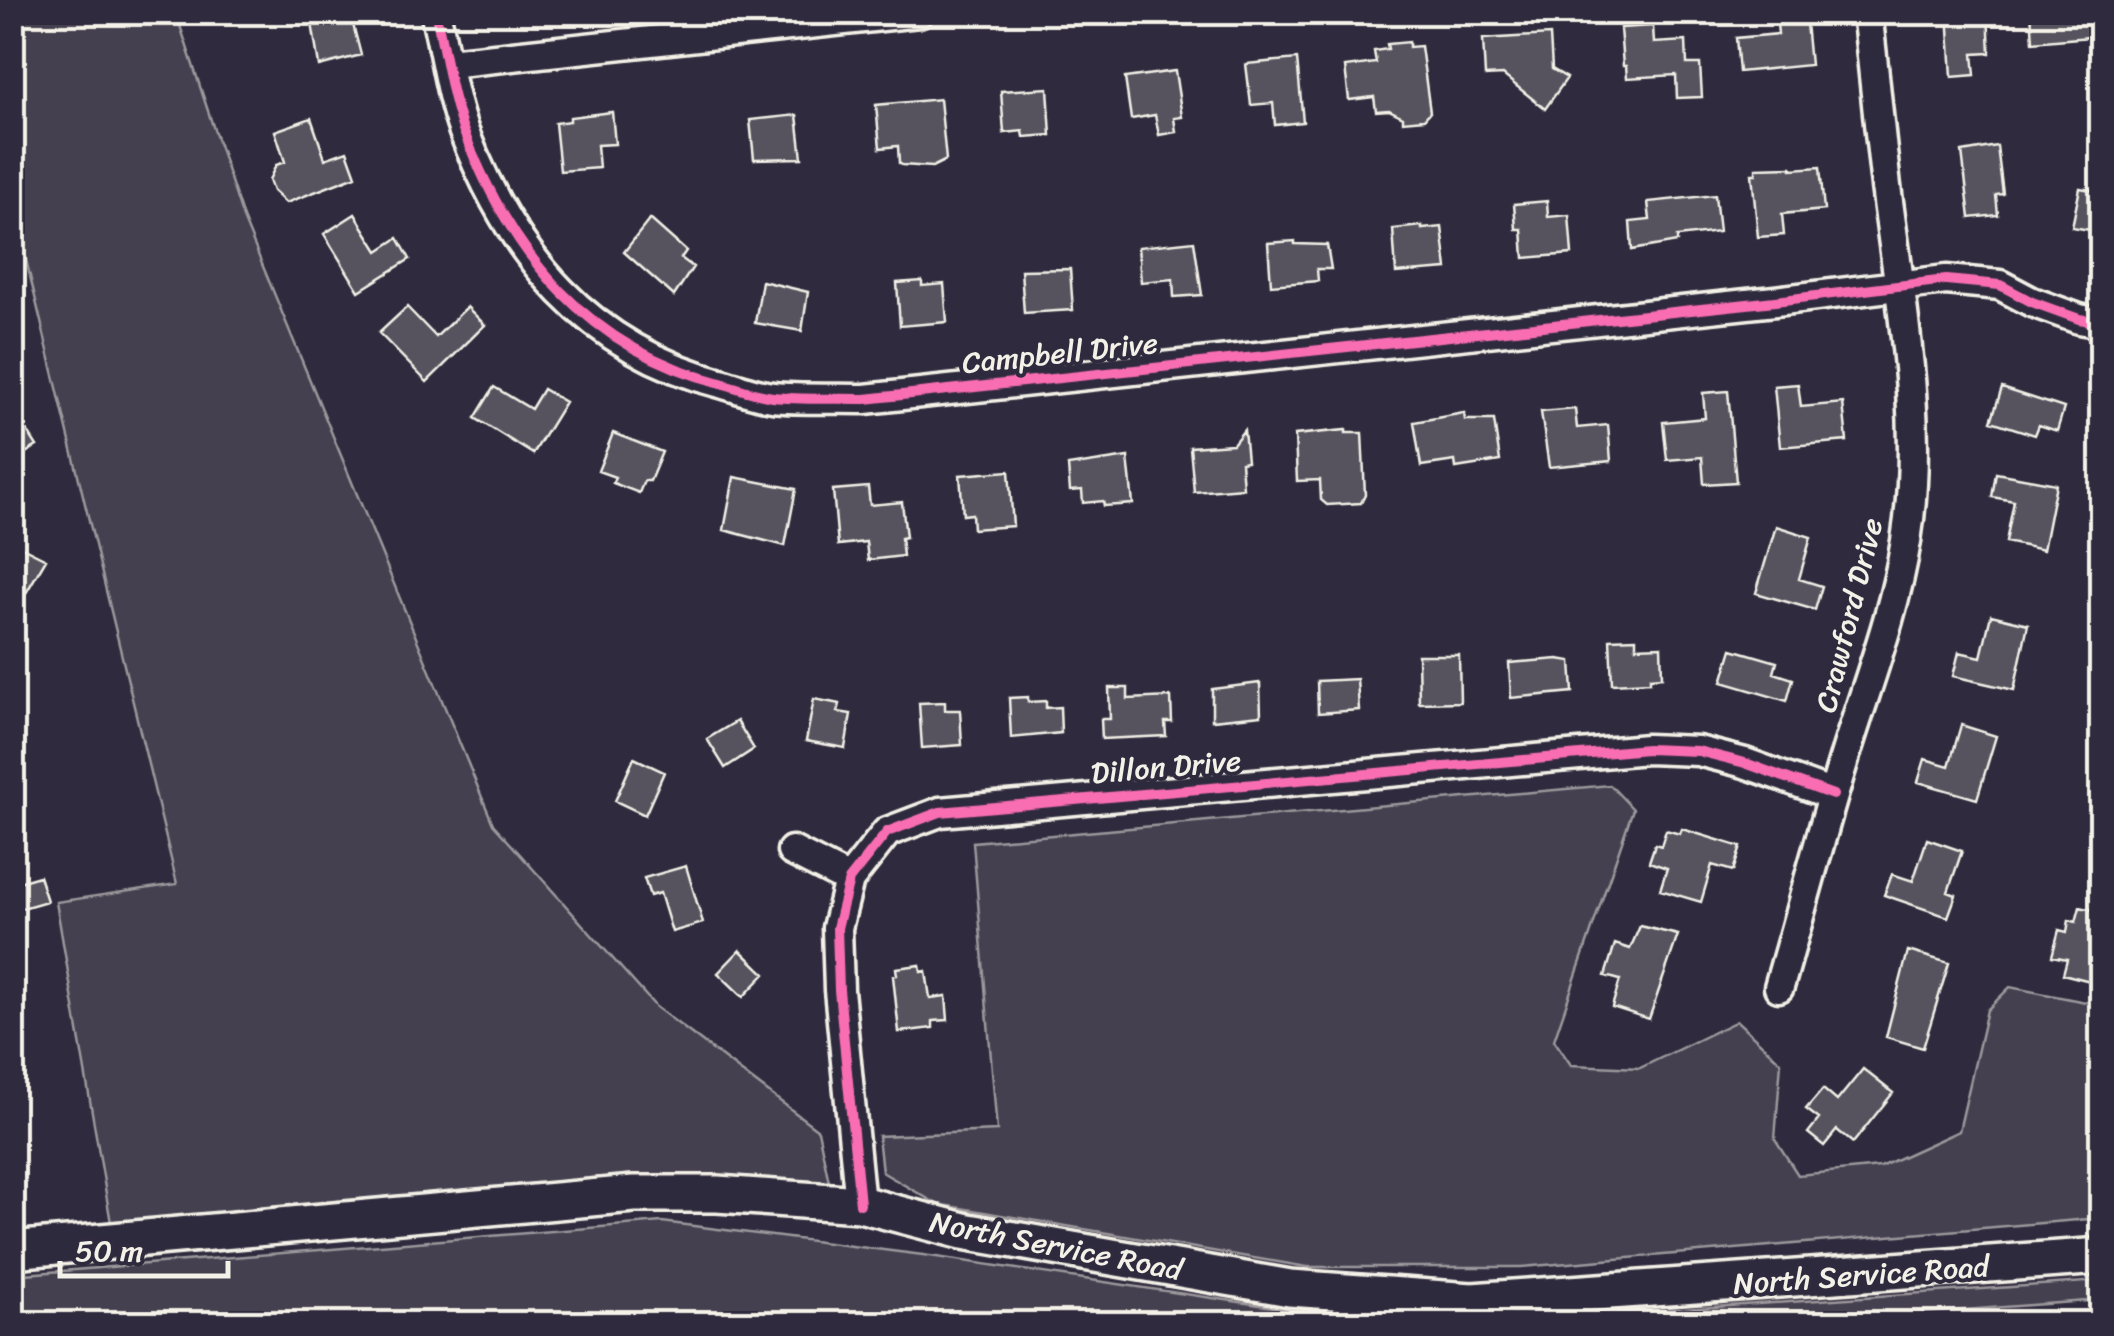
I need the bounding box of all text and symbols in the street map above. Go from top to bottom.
street label: Campbell Drive [959,316,1161,390]
street label: Crawford Drive [1799,512,1899,718]
street label: Dillon Drive [1089,734,1243,800]
street label: North Service Road [925,1195,1189,1297]
scale bar [60,1216,228,1278]
text: 50 m [75,1224,143,1278]
street label: North Service Road [1731,1239,1993,1311]

